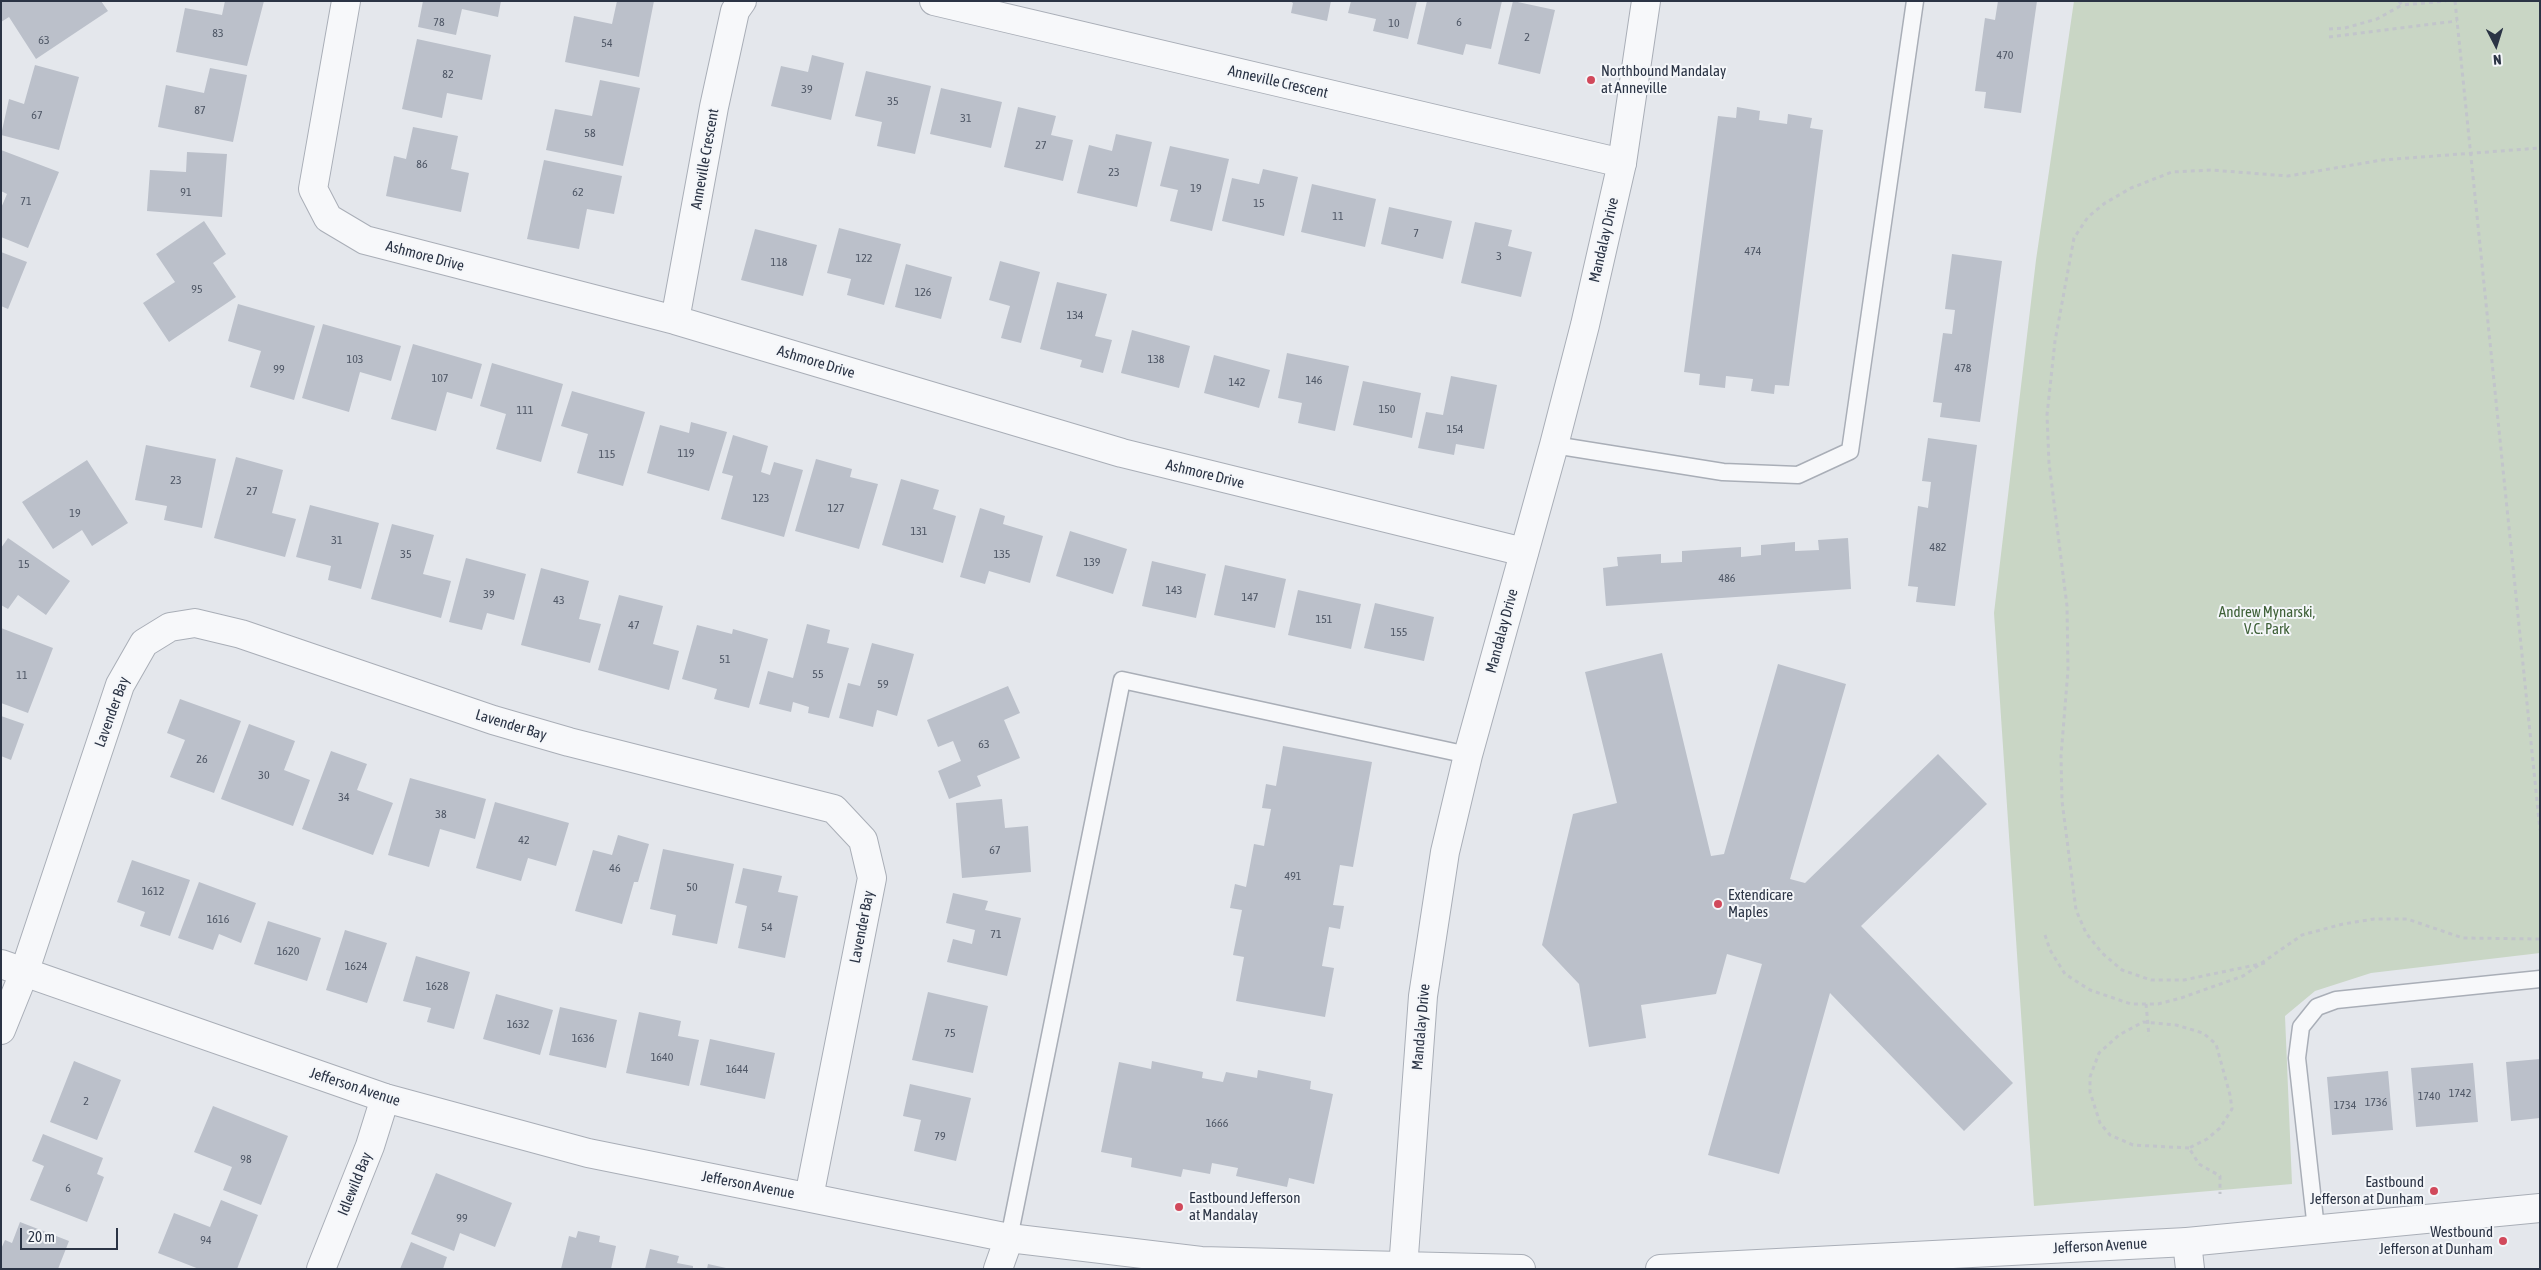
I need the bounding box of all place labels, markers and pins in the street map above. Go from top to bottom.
place label: Northbound Mandalay at Anneville [1601,62,1726,97]
marker: Northbound Mandalay at Anneville [1585,74,1597,86]
place label: Extendicare Maples [1728,886,1793,921]
marker: Extendicare Maples [1712,898,1724,910]
place label: Eastbound Jefferson at Dunham [2310,1173,2424,1208]
marker: Eastbound Jefferson at Dunham [2428,1185,2440,1197]
place label: Eastbound Jefferson at Mandalay [1189,1189,1300,1224]
marker: Eastbound Jefferson at Mandalay [1173,1201,1185,1213]
place label: Westbound Jefferson at Dunham [2379,1223,2493,1258]
marker: Westbound Jefferson at Dunham [2497,1235,2509,1247]

